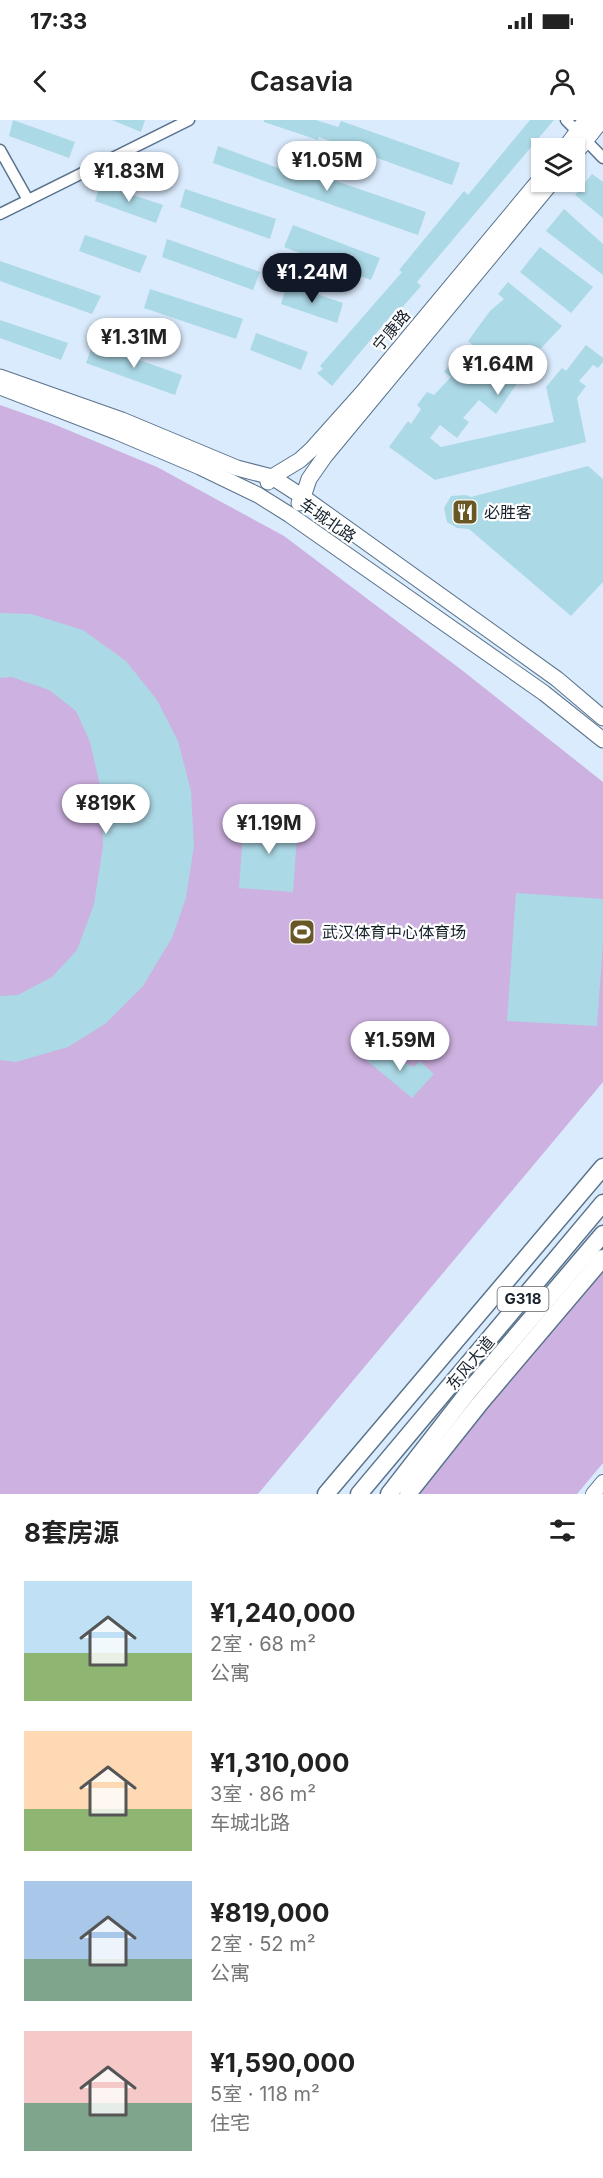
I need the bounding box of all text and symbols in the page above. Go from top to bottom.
text: 17:33 [30,8,87,34]
icon: back [24,65,57,98]
text: Casavia [250,65,353,98]
icon: person [546,65,579,98]
map controls [531,138,585,192]
button: layers [531,138,585,192]
pin: ¥1.05M [278,141,376,192]
text: ¥1.05M [291,148,363,172]
pin: ¥1.83M [80,152,178,203]
text: ¥1.83M [94,159,164,183]
pin: ¥1.24M [263,253,361,304]
text: ¥1.24M [276,260,348,284]
street label: 宁康路 [368,305,414,355]
pin: ¥1.31M [85,318,183,369]
text: ¥1.31M [101,325,167,349]
pin: ¥1.64M [449,345,547,396]
text: ¥1.64M [462,352,534,376]
street label: 车城北路 [296,493,360,547]
restaurant icon: 必胜客 [450,497,480,527]
place label: 必胜客 [484,502,532,522]
pin: ¥819K [64,784,148,835]
text: ¥819K [76,791,136,815]
pin: ¥1.19M [220,804,318,855]
text: ¥1.19M [236,811,302,835]
sports icon: 武汉体育中心体育场 [287,917,317,947]
place label: 武汉体育中心体育场 [322,922,466,942]
pin: ¥1.59M [351,1021,449,1072]
text: ¥1.59M [365,1028,436,1052]
road number: G318 [498,1287,548,1311]
street label: 东风大道 [442,1332,498,1394]
icon: filters [546,1514,579,1547]
text: 8套房源 [24,1517,119,1548]
text: ¥1,240,000 [210,1597,356,1628]
icon: home [72,1605,144,1677]
text: 2室 · 68 m² [210,1632,316,1656]
text: 公寓 [210,1661,250,1685]
text: ¥1,310,000 [210,1747,349,1778]
icon: home [72,1755,144,1827]
text: 3室 · 86 m² [210,1782,316,1806]
text: 车城北路 [210,1811,290,1835]
text: ¥819,000 [210,1897,330,1928]
icon: home [72,1905,144,1977]
text: 2室 · 52 m² [210,1932,316,1956]
text: 公寓 [210,1961,250,1985]
text: ¥1,590,000 [210,2047,355,2078]
icon: home [72,2055,144,2127]
text: 5室 · 118 m² [210,2082,320,2106]
text: 住宅 [210,2111,250,2135]

